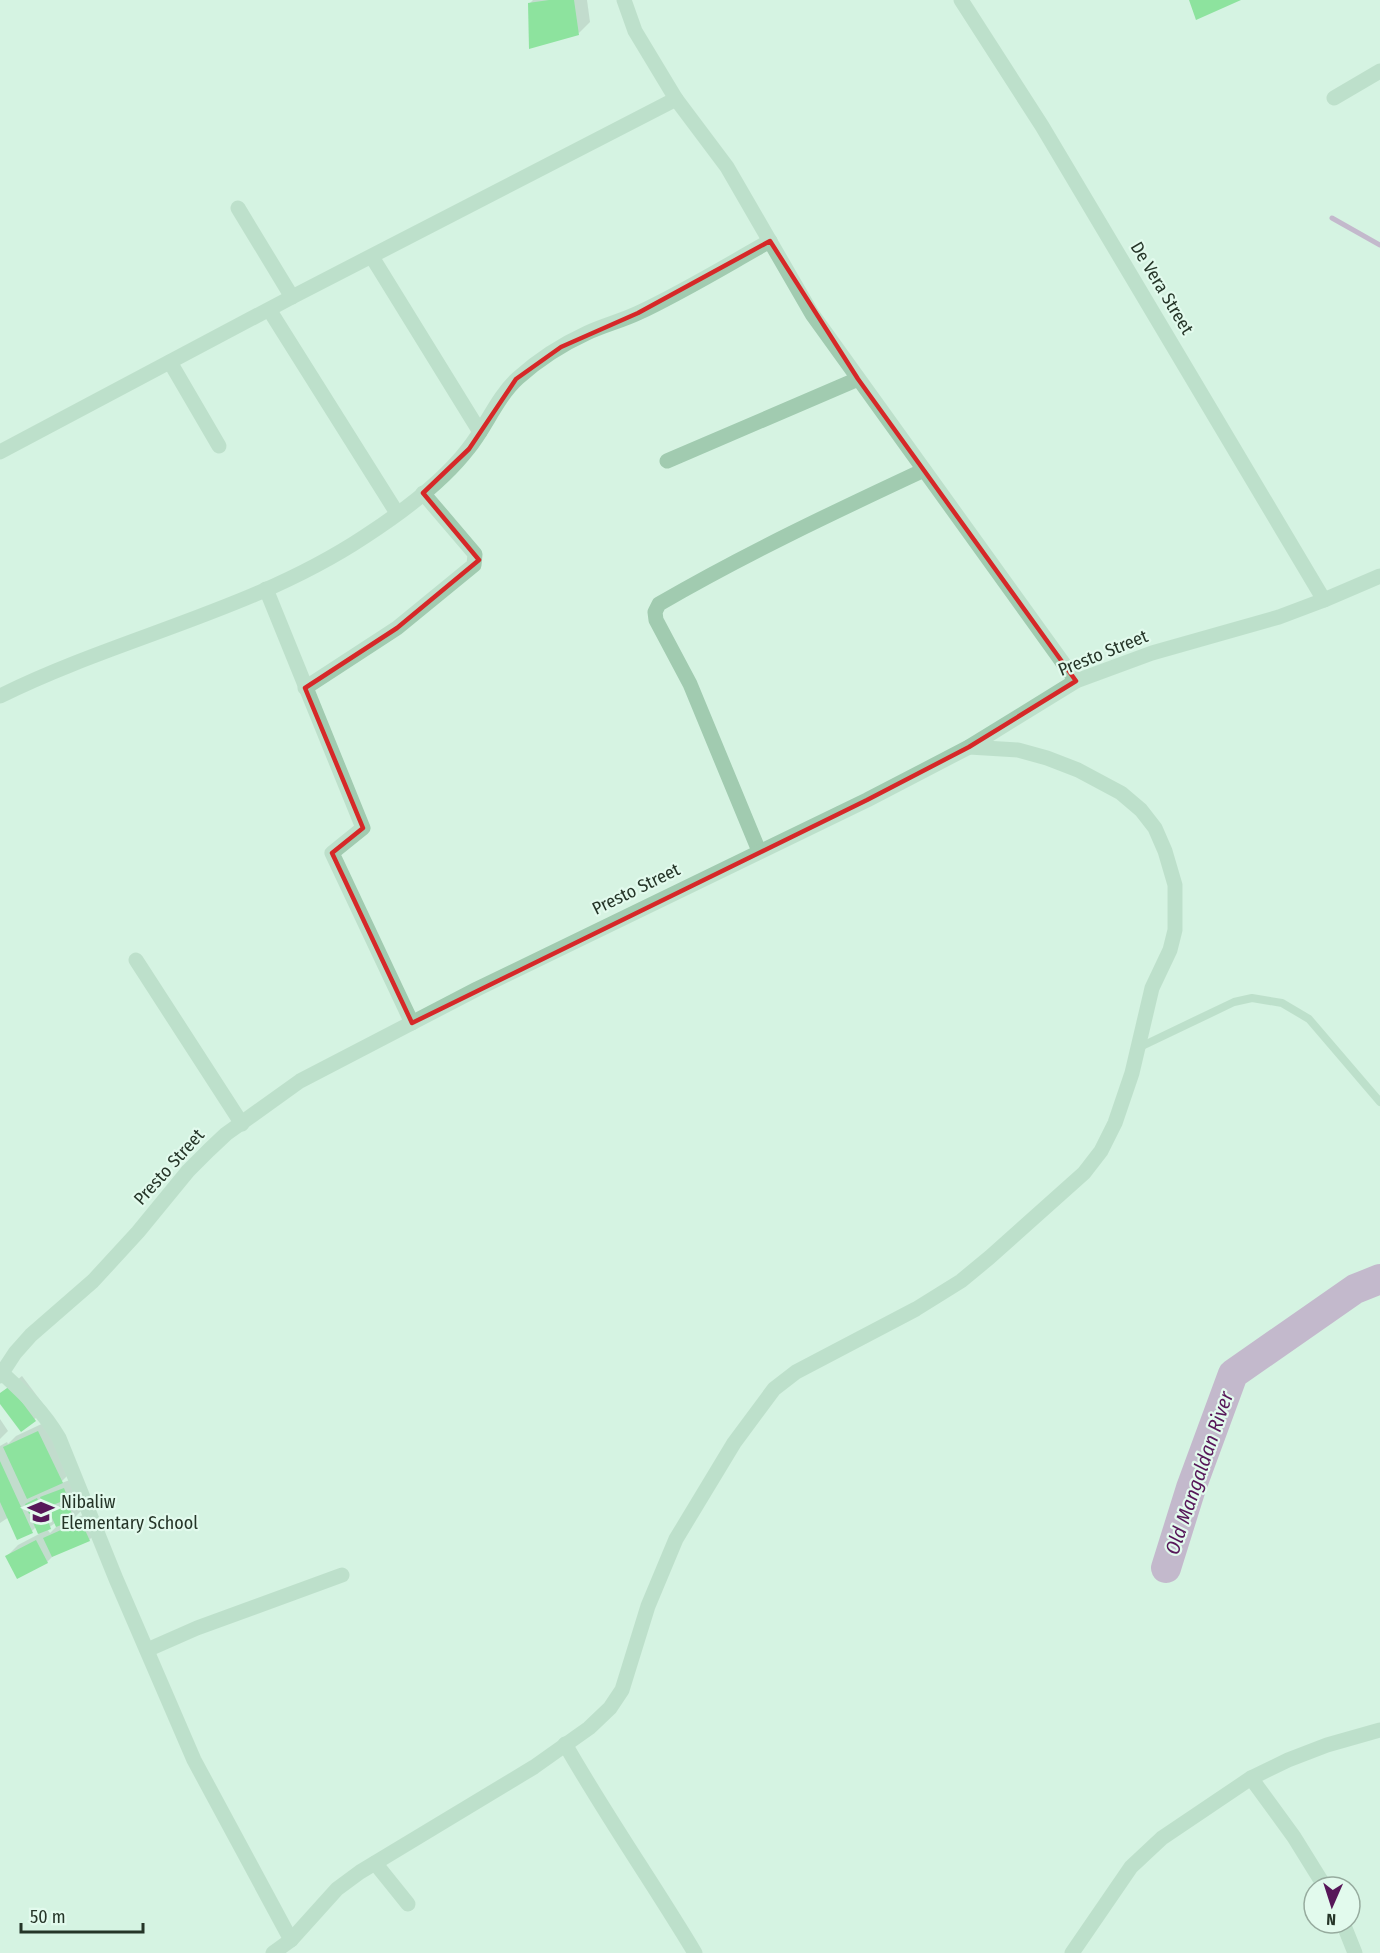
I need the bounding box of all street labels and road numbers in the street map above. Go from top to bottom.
street label: De Vera Street [1126,238,1198,338]
street label: Presto Street [1055,625,1151,681]
street label: Presto Street [588,858,684,920]
street label: Presto Street [129,1124,209,1210]

